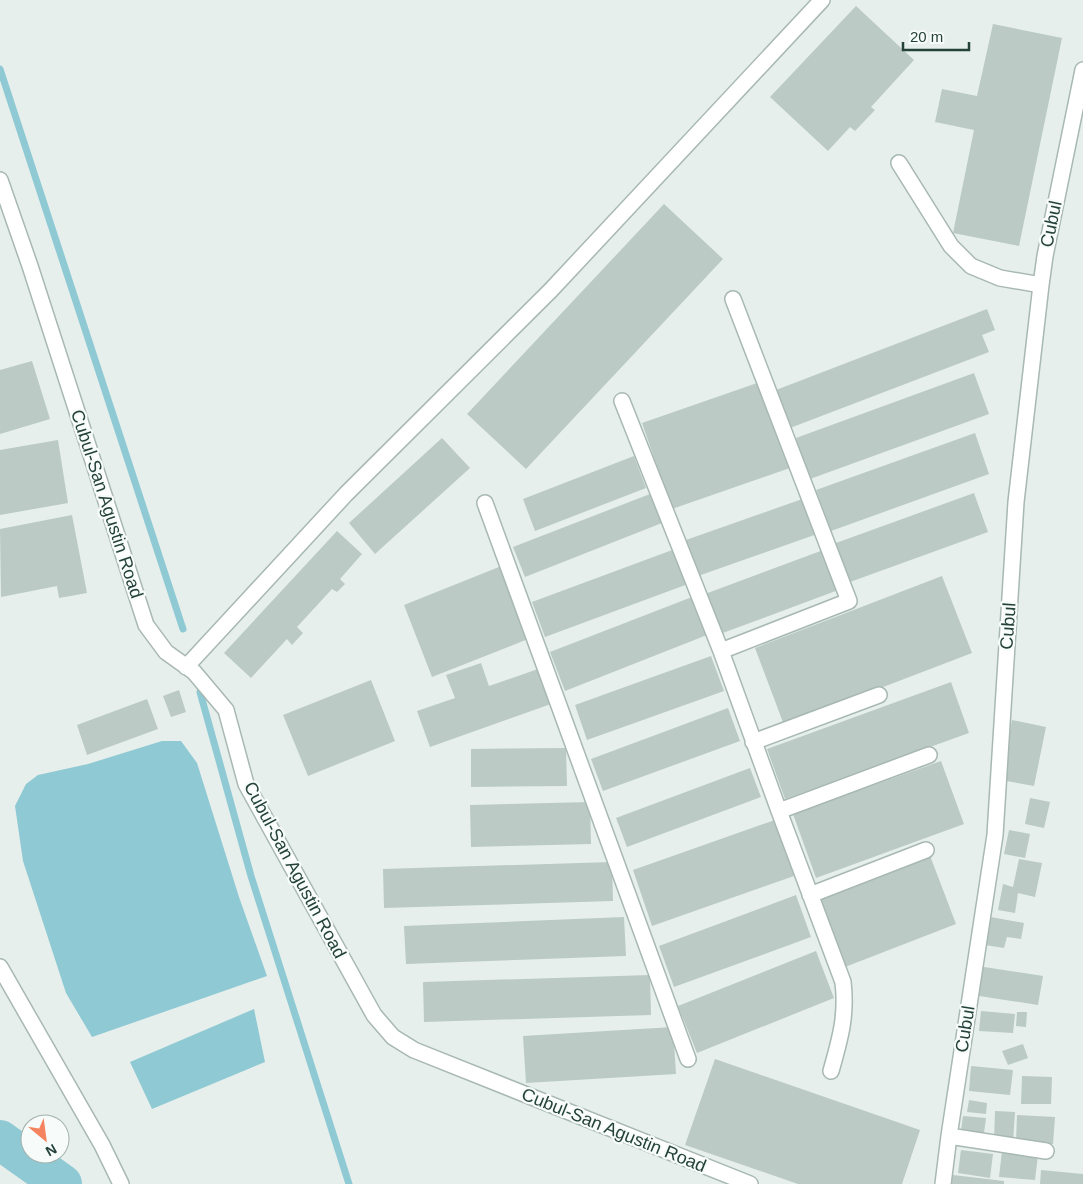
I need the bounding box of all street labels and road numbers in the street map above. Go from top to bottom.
street label: Cubul [1036,199,1066,249]
street label: Cubul-San Agustin Road [67,407,147,601]
street label: Cubul [996,602,1020,650]
street label: Cubul-San Agustin Road [240,778,350,962]
street label: Cubul [951,1004,979,1054]
street label: Cubul-San Agustin Road [519,1084,709,1176]

